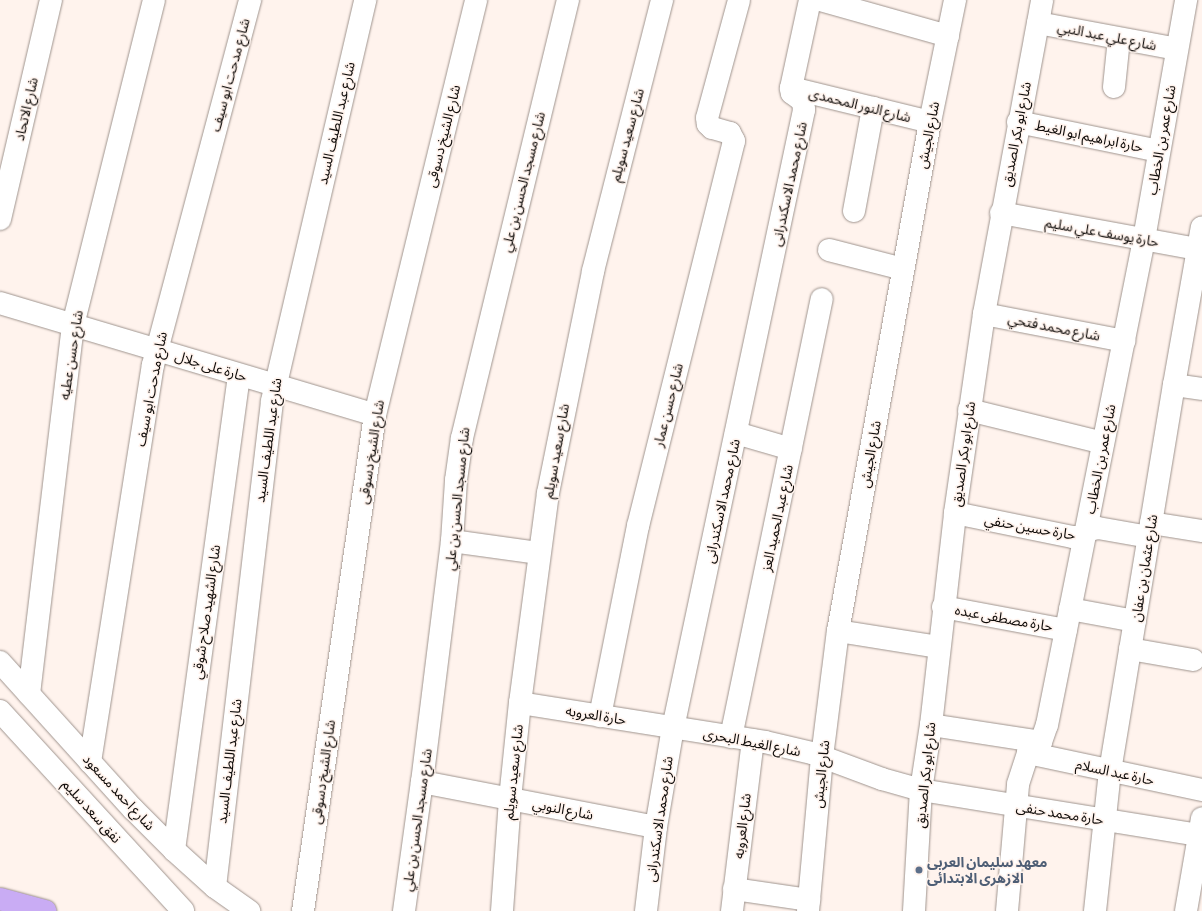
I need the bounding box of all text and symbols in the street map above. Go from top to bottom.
street label: شارع مدحت ابو سيف [207,16,253,134]
street label: شارع علي عبد النبي [1056,18,1158,54]
street label: شارع عبد اللطيف السيد [314,60,358,186]
street label: شارع الاتحاد [11,76,41,142]
street label: شارع ابو بكر الصديق [998,80,1034,188]
street label: شارع الشيخ دسوقى [422,83,464,189]
street label: شارع النور المحمدى [807,84,913,126]
street label: شارع عمر بن الخطاب [1143,84,1179,196]
street label: شارع سعيد سويلم [606,87,648,183]
street label: شارع الجيش [913,100,943,170]
street label: شارع مسجد الحسن بن علي [497,110,549,254]
street label: حارة ابراهيم ابو الغيط [1034,116,1144,156]
street label: شارع محمد الاسكندرانى [768,120,810,248]
street label: حارة يوسف علي سليم [1044,214,1160,250]
street label: شارع حسن عطيه [56,309,86,401]
street label: شارع محمد فتحي [1006,310,1102,344]
street label: شارع مدحت ابو سيف [132,330,170,448]
street label: حارة على جلال [173,347,249,385]
street label: شارع حسن عمار [649,361,687,449]
street label: شارع عبد اللطيف السيد [251,377,285,503]
street label: شارع الشيخ دسوقى [354,399,388,505]
street label: شارع ابو بكر الصديق [947,400,979,508]
street label: شارع سعيد سويلم [539,402,573,500]
street label: شارع عمر بن الخطاب [1081,403,1119,515]
street label: شارع الجيش [856,419,884,489]
street label: شارع مسجد الحسن بن علي [441,426,473,572]
street label: شارع محمد الاسكندرانى [701,437,743,565]
street label: شارع عبد الحميد العز [757,463,797,573]
street label: حارة حسين حنفي [983,511,1077,543]
street label: شارع عثمان بن عفان [1127,513,1161,623]
street label: شارع الشهيد صلاح شوقي [188,544,224,680]
street label: حارة مصطفى عبده [954,601,1054,635]
street label: شارع عبد اللطيف السيد [213,698,245,824]
street label: حارة العروبه [565,702,627,728]
street label: شارع الشيخ دسوقى [307,719,339,825]
street label: شارع ابو بكر الصديق [911,721,939,829]
street label: شارع سعيد سويلم [500,723,526,821]
street label: شارع الغيط البحرى [702,724,802,760]
street label: شارع الجيش [809,739,833,809]
street label: شارع مسجد الحسن بن علي [399,747,435,893]
street label: شارع احمد مسعود [79,750,159,834]
street label: شارع محمد الاسكندرانى [642,755,676,883]
street label: حارة عبد السلام [1074,755,1156,789]
street label: نفق سعد سليم [59,776,125,846]
street label: شارع العروبه [730,792,754,860]
street label: شارع النوبي [531,795,595,823]
street label: حارة محمد حنفى [1015,798,1105,828]
place label: معهد سليمان العربى الازهرى الابتدائى [927,854,1047,886]
marker: معهد سليمان العربى الازهرى الابتدائى [914,865,924,875]

